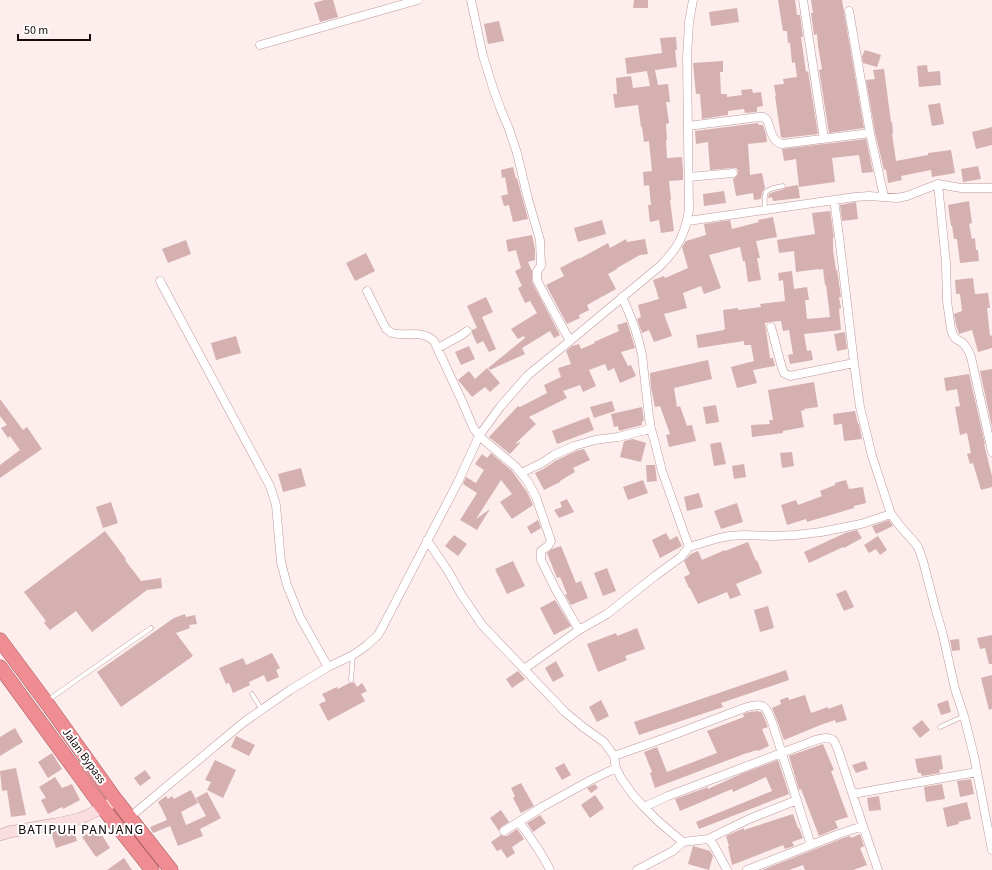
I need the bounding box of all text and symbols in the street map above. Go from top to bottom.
scale bar [18,16,90,42]
text: 50 m [24,22,48,39]
street label: Jalan Bypass [58,725,110,787]
district label: BATIPUH PANJANG [18,820,144,840]

